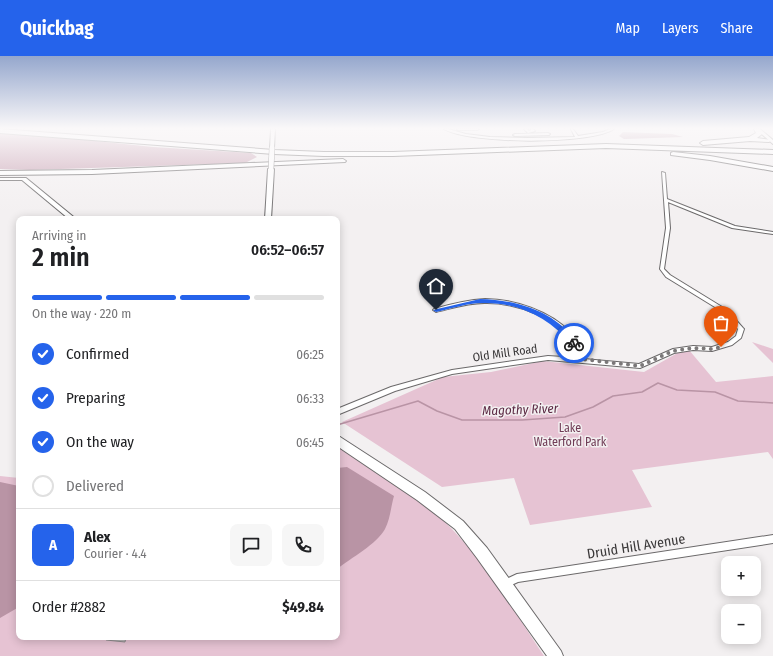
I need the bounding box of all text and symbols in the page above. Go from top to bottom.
text: Quickbag [20,17,94,40]
text: Map [616,20,640,37]
text: Layers [662,20,698,37]
text: Share [720,20,753,37]
text: Arriving in [32,228,86,243]
text: 06:52–06:57 [251,241,324,259]
text: 2 min [32,242,90,273]
pin [419,269,453,310]
icon: home [425,275,447,297]
text: On the way · 220 m [32,306,131,321]
pin [704,306,738,347]
icon: bag [710,312,732,334]
courier [554,323,594,363]
icon: bike [563,332,585,354]
street label: Old Mill Road [472,342,538,364]
icon: check [32,343,54,365]
text: Confirmed [66,345,129,363]
text: 06:25 [296,347,324,362]
icon: check [32,387,54,409]
text: Preparing [66,389,125,407]
text: 06:33 [296,391,324,406]
water label: Magothy River [482,401,559,418]
park label: Lake Waterford Park [534,421,607,449]
icon: check [32,431,54,453]
text: On the way [66,433,134,451]
text: 06:45 [296,435,324,450]
text: Delivered [66,477,124,495]
button: chat [230,524,272,566]
button: phone [282,524,324,566]
text: Alex [84,528,111,546]
street label: Druid Hill Avenue [586,530,687,563]
text: A [49,536,57,554]
text: Courier · 4.4 [84,546,147,561]
map controls [721,556,761,644]
button: + [721,556,761,596]
text: Order #2882 [32,598,106,616]
text: $49.84 [282,598,324,616]
button: − [721,604,761,644]

